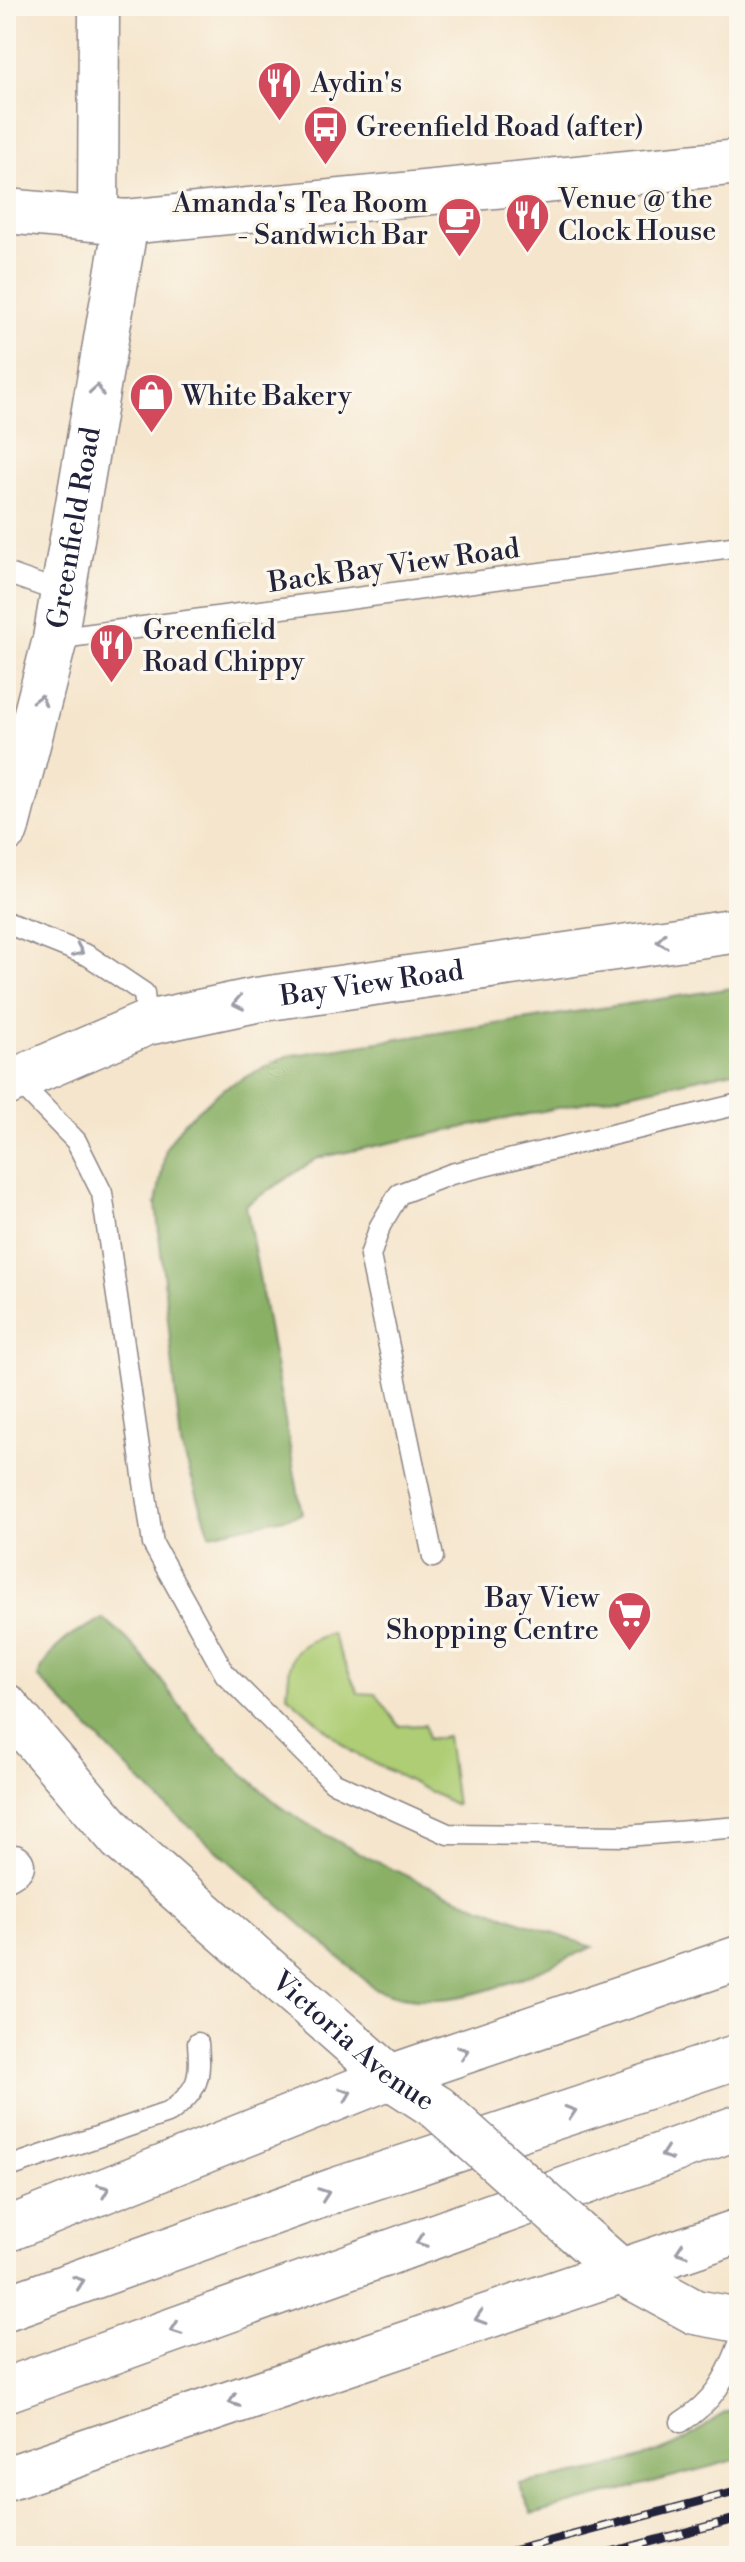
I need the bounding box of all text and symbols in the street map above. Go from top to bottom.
restaurant icon: Aydin's [256,59,304,122]
place label: Aydin's [310,66,402,101]
bus stop icon: Greenfield Road (after) [301,103,349,166]
place label: Greenfield Road (after) [356,110,644,145]
place label: Venue @ the Clock House [557,182,716,249]
place label: Amanda's Tea Room - Sandwich Bar [172,186,428,253]
restaurant icon: Venue @ the Clock House [503,191,551,254]
cafe icon: Amanda's Tea Room - Sandwich Bar [435,195,483,258]
shop icon: White Bakery [127,372,175,435]
place label: White Bakery [181,379,352,414]
one-way arrow [88,383,105,397]
street label: Greenfield Road [40,424,108,631]
street label: Back Bay View Road [265,531,522,601]
place label: Greenfield Road Chippy [143,613,305,680]
restaurant icon: Greenfield Road Chippy [88,622,136,685]
one-way arrow [30,694,47,708]
one-way arrow [655,932,668,949]
one-way arrow [70,942,85,958]
street label: Bay View Road [277,953,466,1014]
one-way arrow [232,994,246,1011]
place label: Bay View Shopping Centre [386,1581,600,1648]
supermarket icon: Bay View Shopping Centre [606,1590,654,1653]
street label: Victoria Avenue [264,1963,441,2119]
one-way arrow [456,2045,470,2061]
one-way arrow [338,2087,352,2104]
one-way arrow [564,2105,577,2121]
one-way arrow [659,2144,673,2160]
one-way arrow [96,2184,110,2200]
one-way arrow [317,2188,331,2204]
one-way arrow [415,2231,429,2248]
one-way arrow [674,2242,688,2258]
one-way arrow [72,2275,86,2291]
one-way arrow [474,2309,488,2325]
one-way arrow [170,2319,184,2335]
one-way arrow [228,2392,242,2408]

